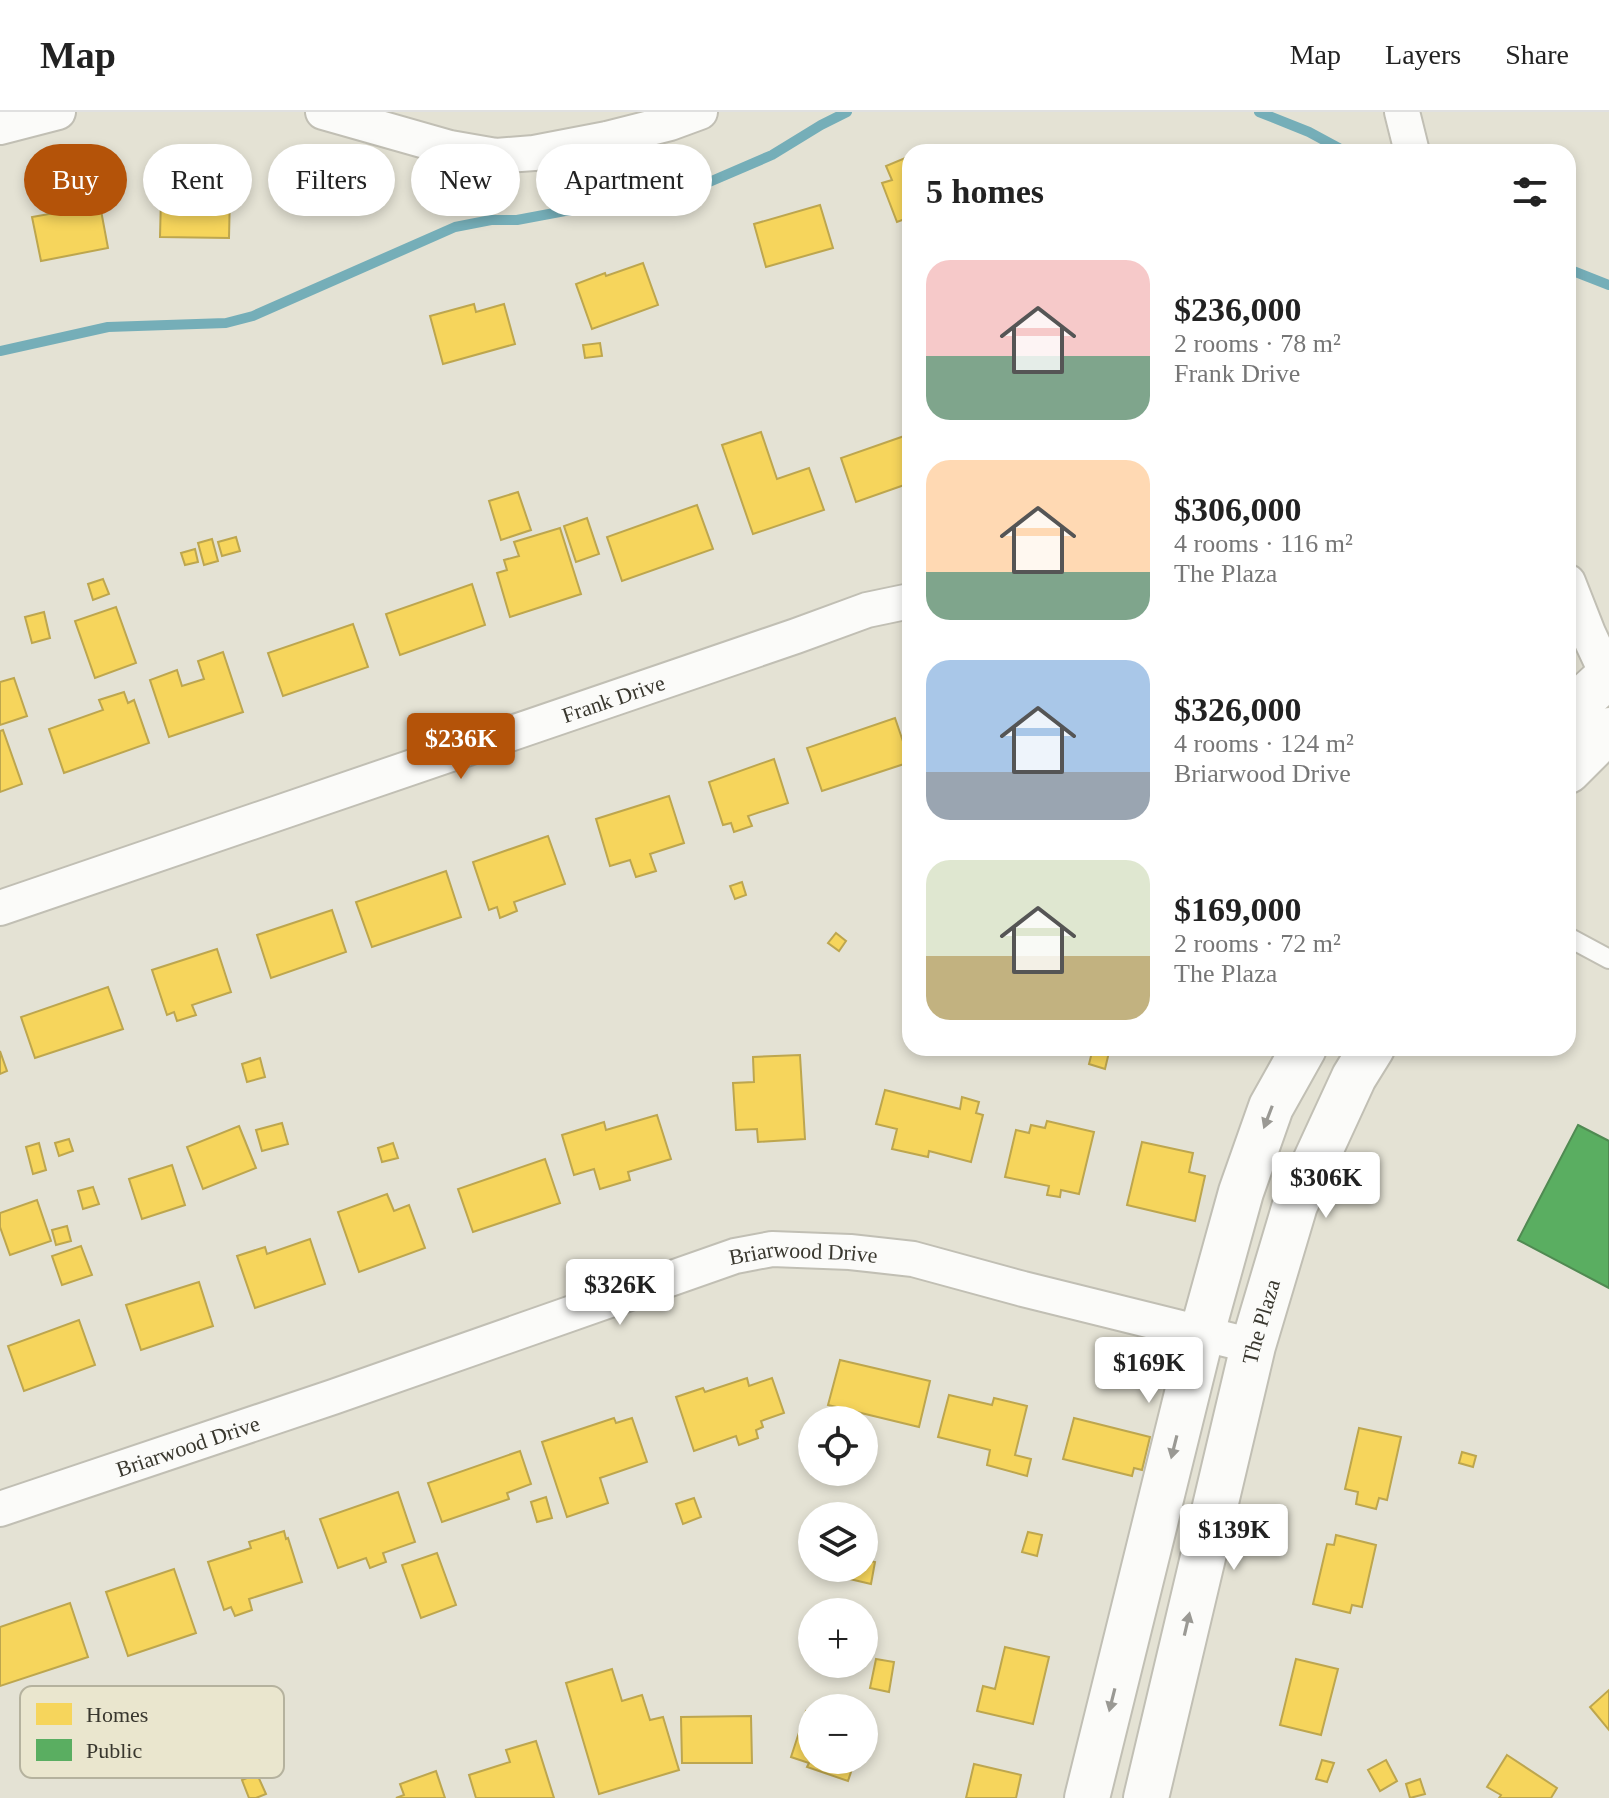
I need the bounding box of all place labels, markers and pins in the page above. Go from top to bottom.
pin: $236K [405,713,517,781]
pin: $306K [1270,1152,1382,1220]
pin: $326K [564,1259,676,1327]
pin: $169K [1093,1337,1205,1405]
pin: $139K [1178,1504,1290,1572]

